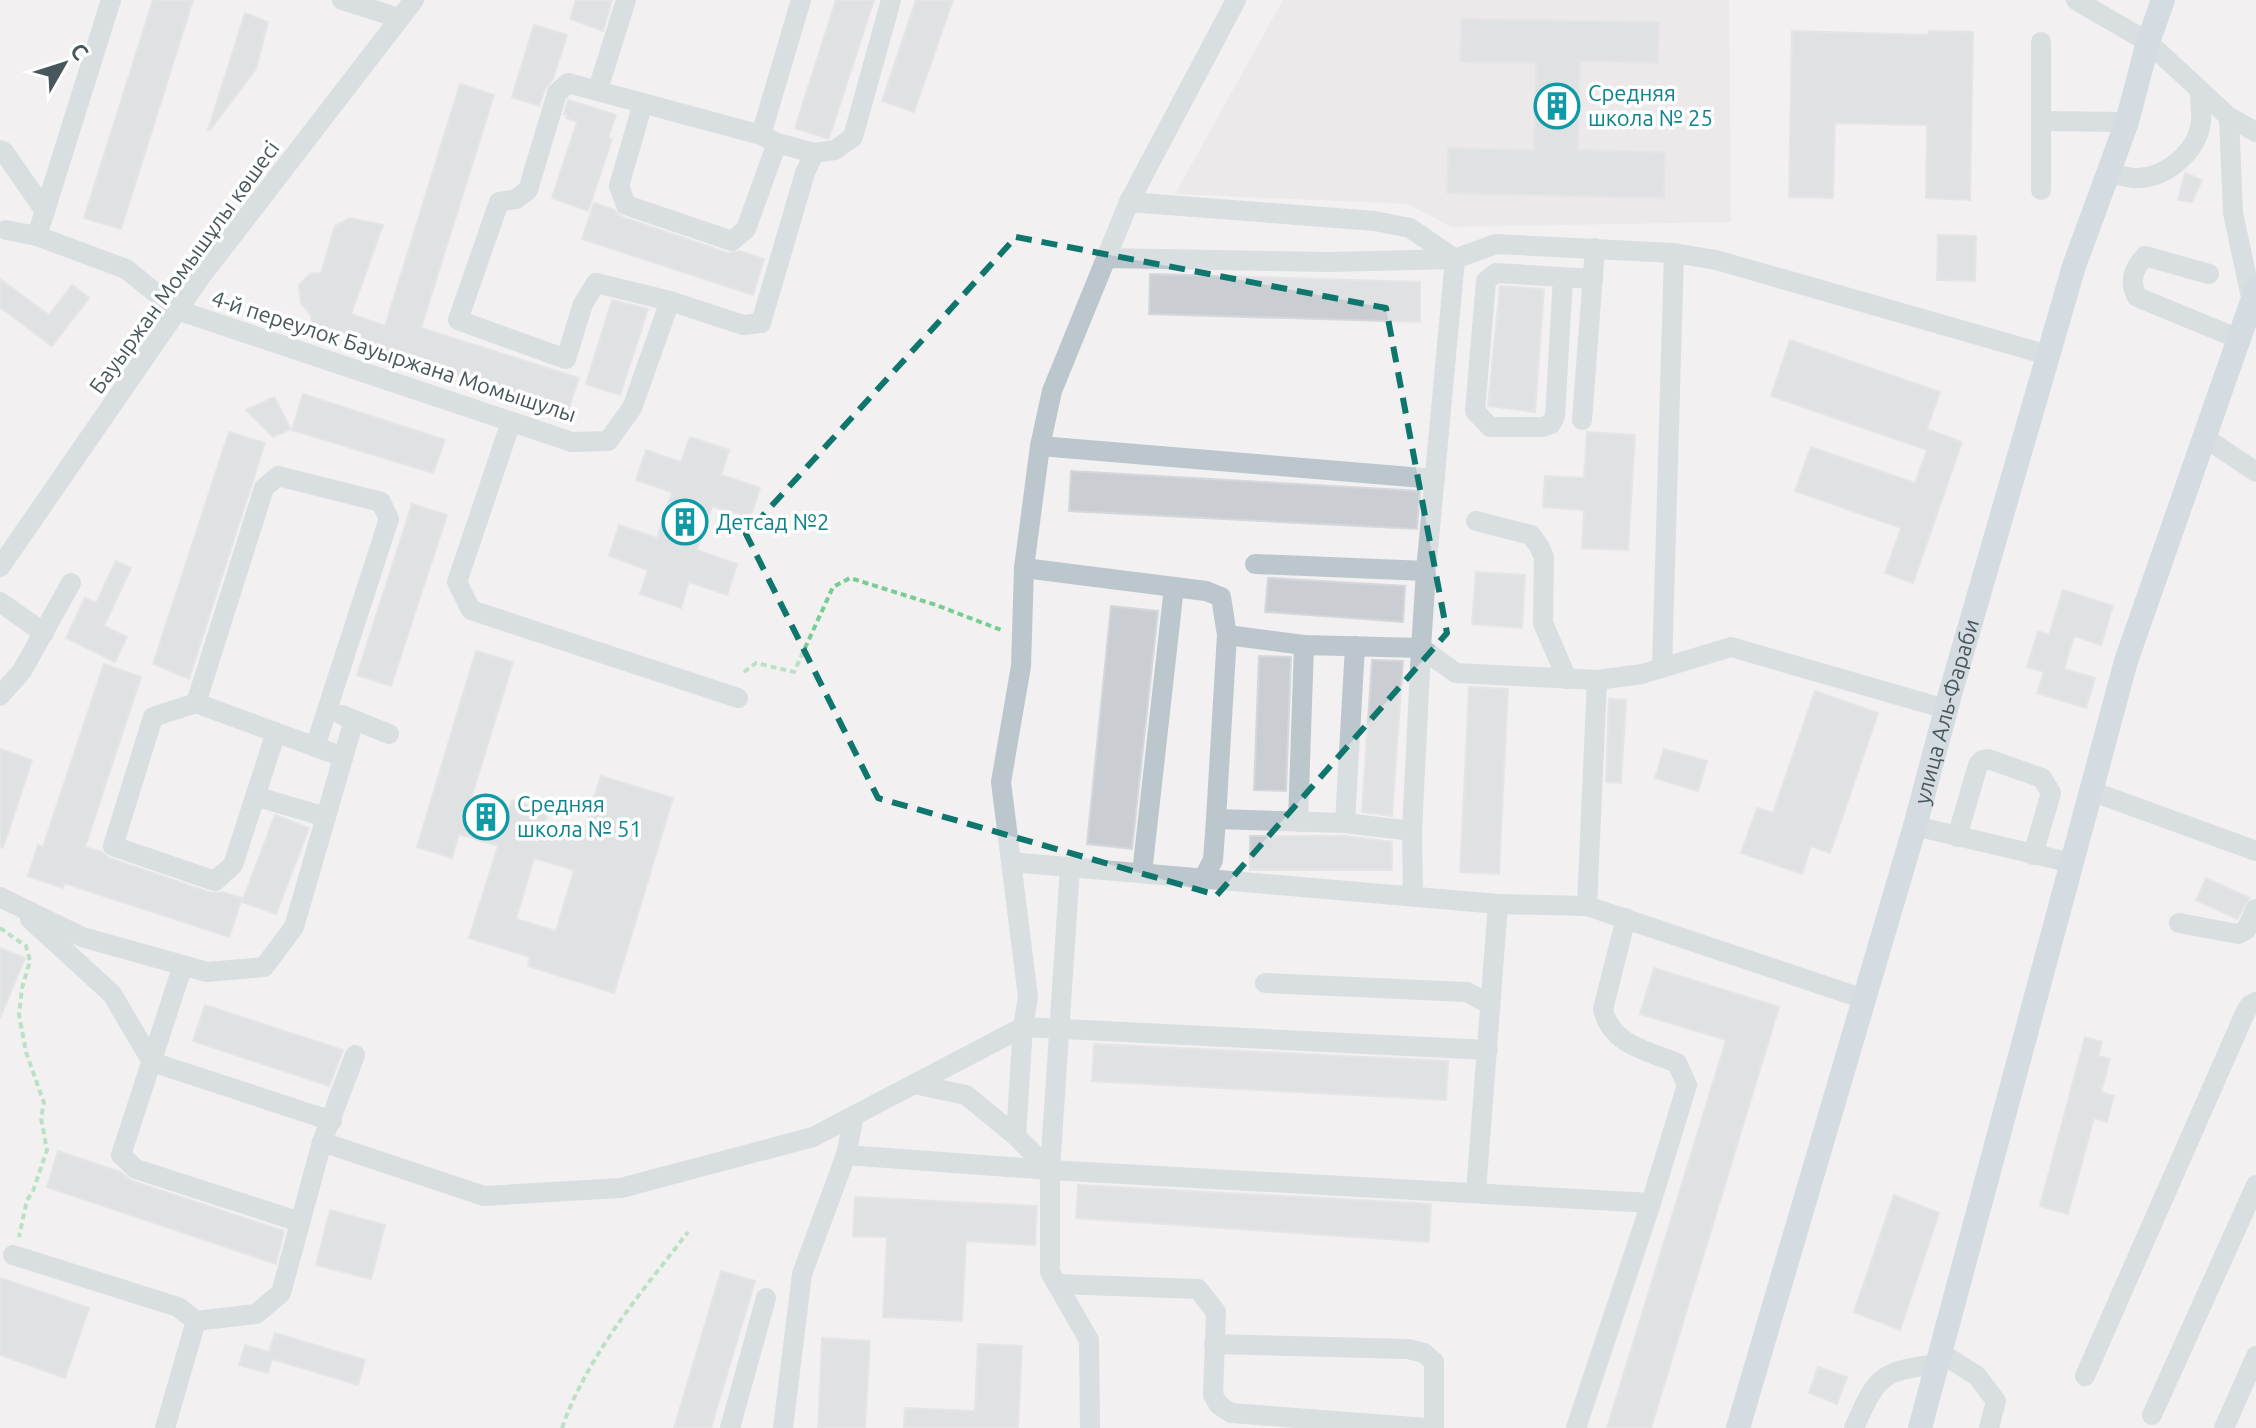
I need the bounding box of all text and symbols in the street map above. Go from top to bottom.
north arrow [24,24,104,104]
text: С [66,38,94,64]
place label: Средняя школа № 25 [1588,80,1713,130]
building icon: Средняя школа № 25 [1533,82,1581,130]
street label: Бауыржан Момышұлы көшесі [84,136,284,398]
street label: 4-й переулок Бауыржана Момышулы [209,285,580,426]
building icon: Детсад №2 [661,498,709,546]
place label: Детсад №2 [716,509,829,534]
street label: улица Аль-Фараби [1908,616,1983,807]
place label: Средняя школа № 51 [517,791,642,841]
building icon: Средняя школа № 51 [462,793,510,841]

